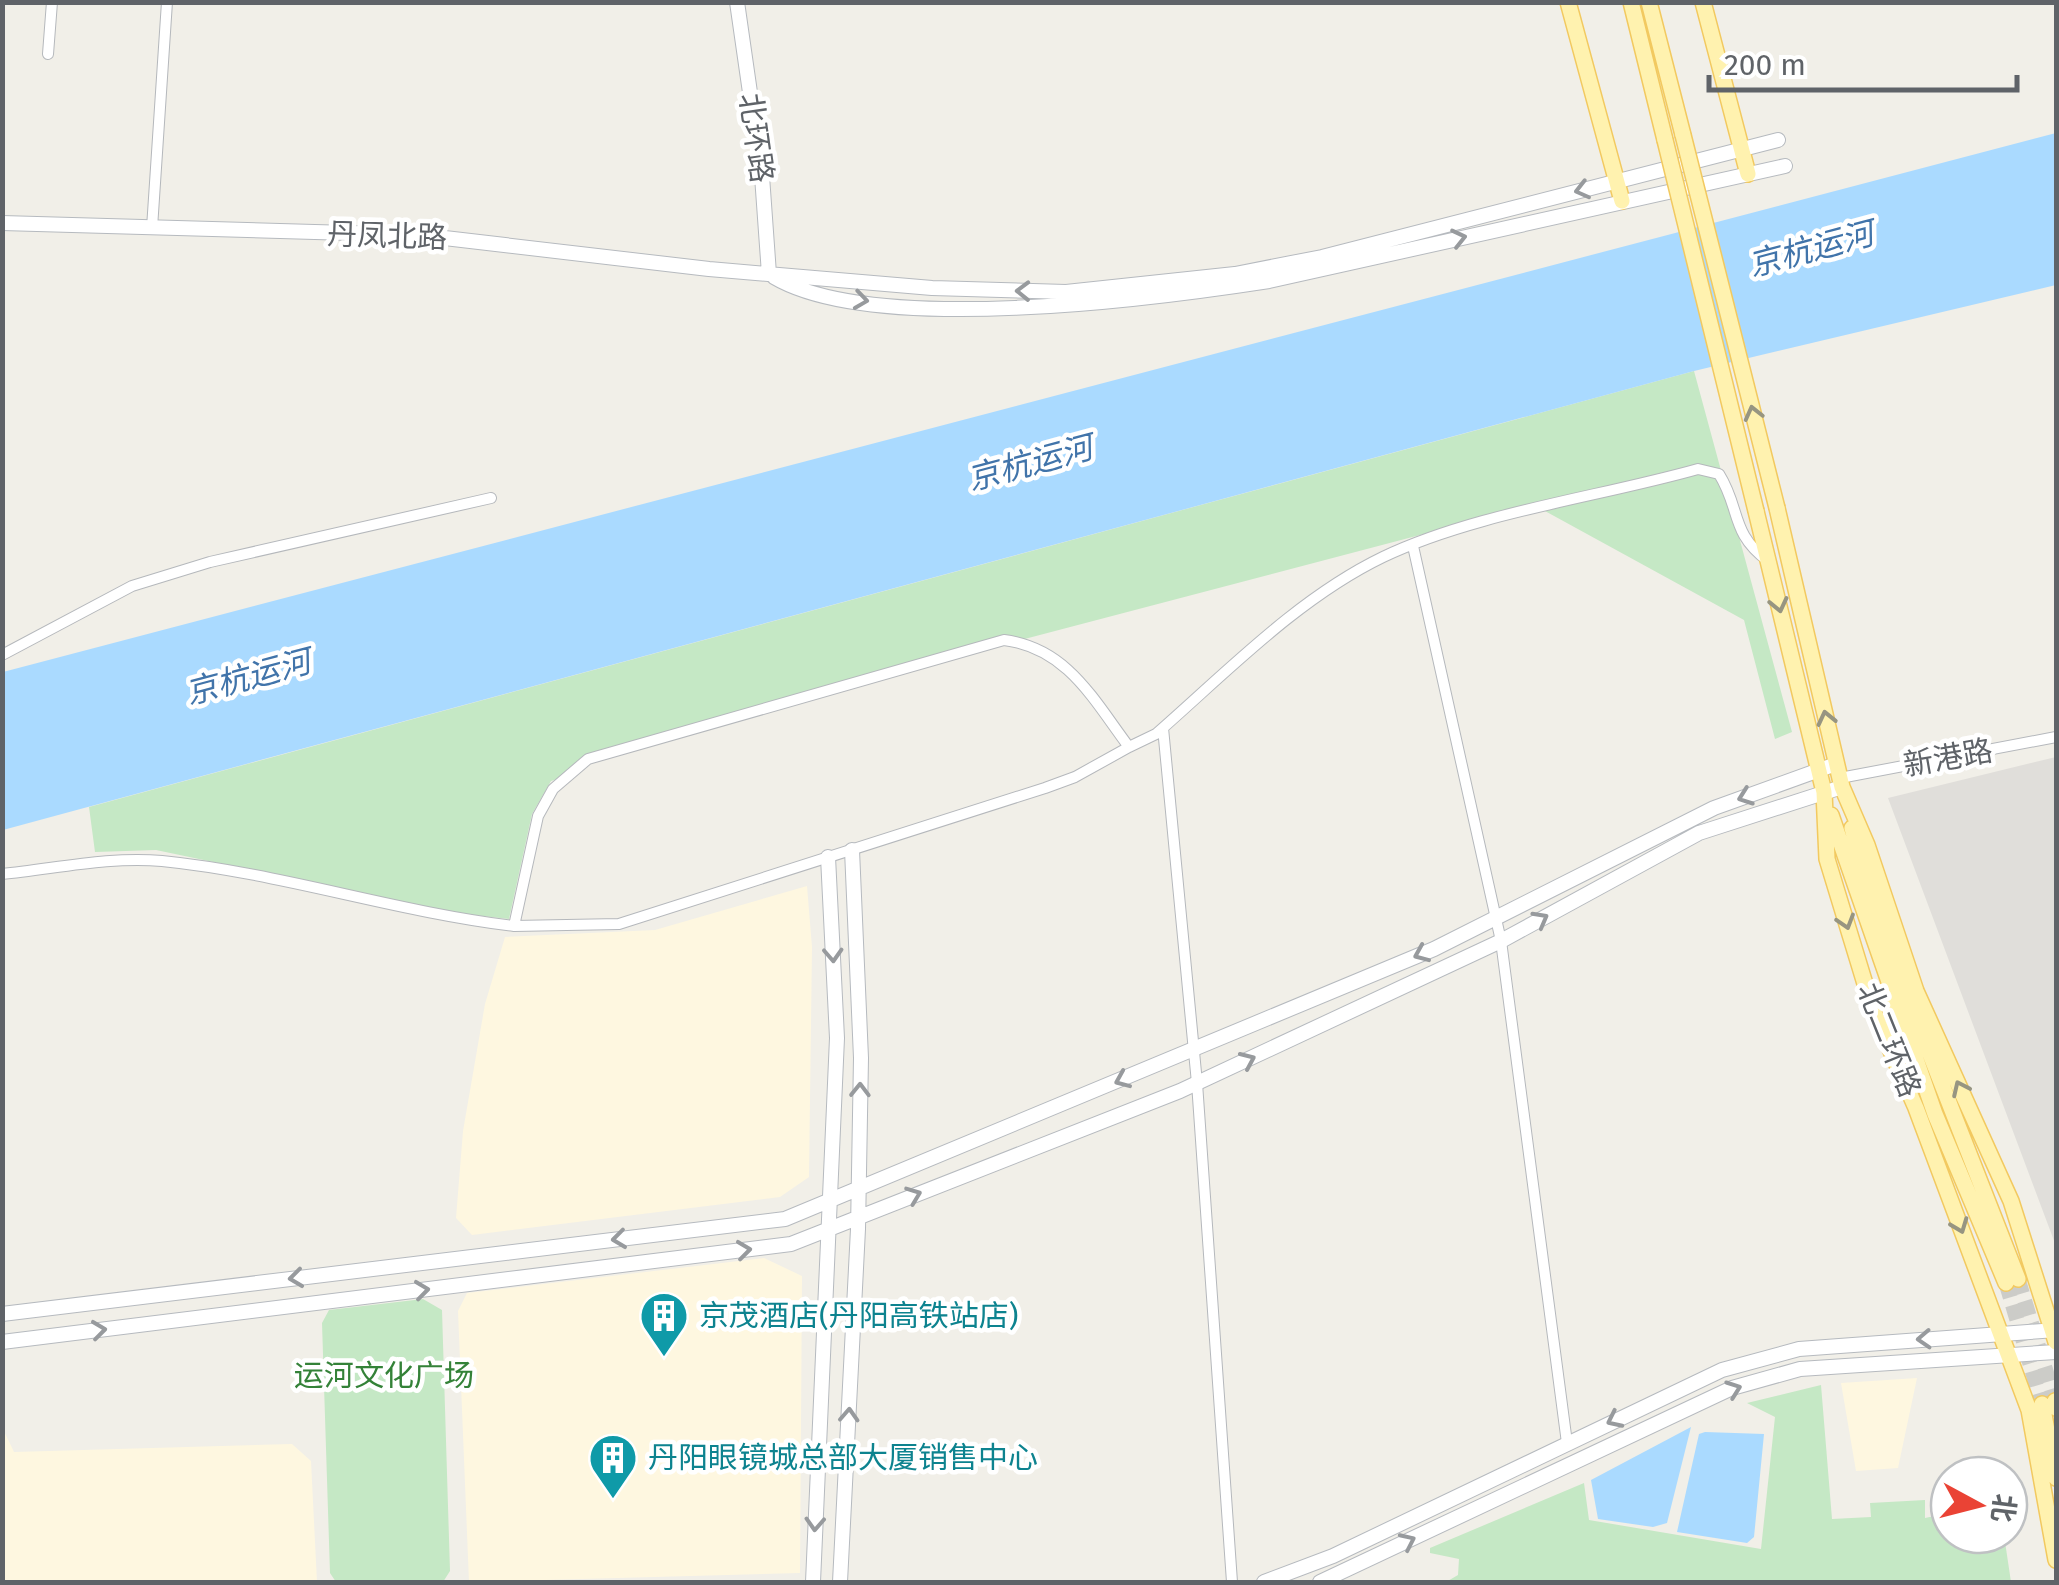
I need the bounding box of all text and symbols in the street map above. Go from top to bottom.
scale bar [1709,30,2016,92]
text: 200 m [1724,47,1806,83]
street label: 北环路 [732,91,780,185]
one-way arrow [1574,178,1591,199]
water label: 京杭运河 [1744,213,1884,284]
street label: 丹凤北路 [326,216,448,256]
one-way arrow [1450,229,1467,250]
one-way arrow [1015,280,1031,301]
one-way arrow [853,289,869,310]
one-way arrow [1744,405,1765,422]
water label: 京杭运河 [963,427,1103,498]
one-way arrow [1767,596,1788,613]
water label: 京杭运河 [181,641,321,712]
one-way arrow [1817,710,1838,727]
street label: 新港路 [1901,732,1995,784]
one-way arrow [1737,785,1754,806]
one-way arrow [1530,911,1548,931]
one-way arrow [1834,913,1855,930]
one-way arrow [1413,942,1431,962]
one-way arrow [822,947,843,963]
street label: 北二环路 [1850,978,1928,1102]
one-way arrow [1238,1052,1256,1072]
one-way arrow [1114,1068,1132,1088]
one-way arrow [1953,1080,1973,1098]
one-way arrow [850,1082,871,1098]
one-way arrow [905,1187,922,1207]
one-way arrow [1948,1216,1968,1234]
one-way arrow [610,1228,627,1249]
one-way arrow [737,1240,753,1261]
one-way arrow [288,1267,304,1288]
one-way arrow [414,1280,430,1301]
building icon: 京茂酒店(丹阳高铁站店) [638,1290,690,1358]
place label: 京茂酒店(丹阳高铁站店) [699,1298,1018,1334]
one-way arrow [92,1320,108,1341]
one-way arrow [1916,1328,1932,1349]
park label: 运河文化广场 [294,1358,474,1394]
one-way arrow [1724,1380,1741,1401]
one-way arrow [838,1407,859,1423]
one-way arrow [1606,1408,1624,1428]
building icon: 丹阳眼镜城总部大厦销售中心 [587,1432,639,1500]
place label: 丹阳眼镜城总部大厦销售中心 [648,1440,1038,1476]
north arrow [1929,1455,2029,1555]
text: 北 [1985,1492,2021,1524]
one-way arrow [805,1517,826,1533]
one-way arrow [1398,1533,1416,1553]

